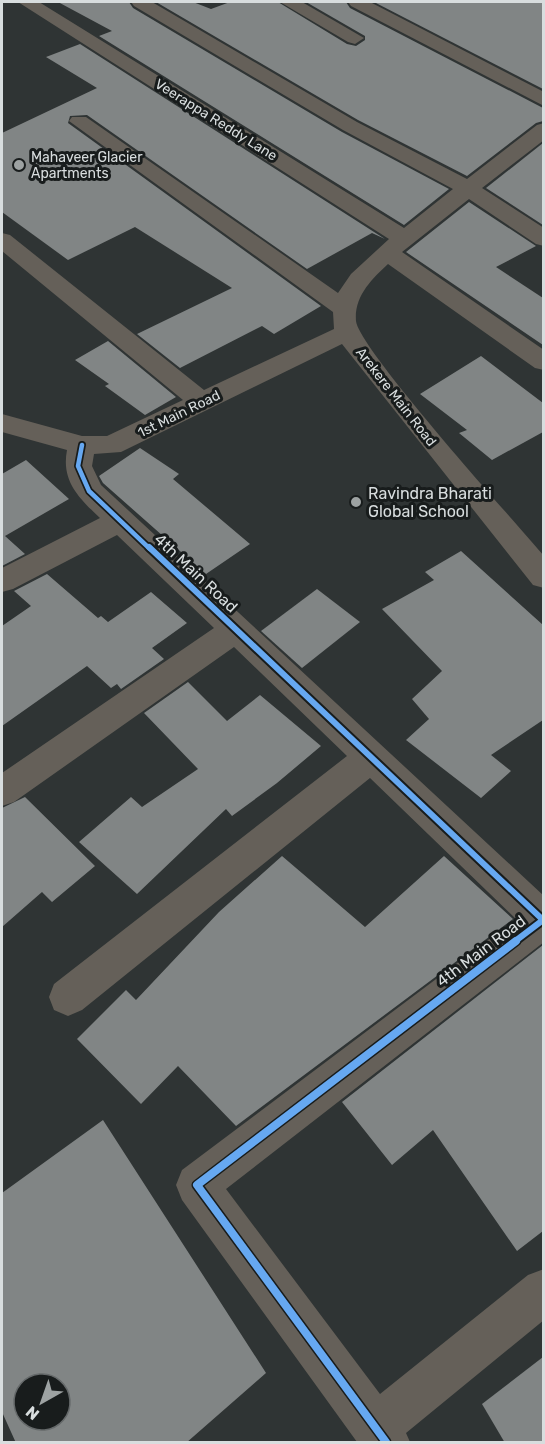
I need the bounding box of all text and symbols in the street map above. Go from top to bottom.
street label: Veerappa Reddy Lane [152,75,281,165]
place label: Mahaveer Glacier Apartments [31,149,143,182]
marker: Mahaveer Glacier Apartments [12,158,26,172]
street label: Arekere Main Road [352,344,440,450]
street label: 1st Main Road [135,387,223,441]
place label: Ravindra Bharati Global School [368,484,492,521]
marker: Ravindra Bharati Global School [349,495,363,509]
street label: 4th Main Road [150,530,242,616]
street label: 4th Main Road [433,911,529,991]
north arrow [12,1372,72,1432]
text: N [22,1402,43,1424]

